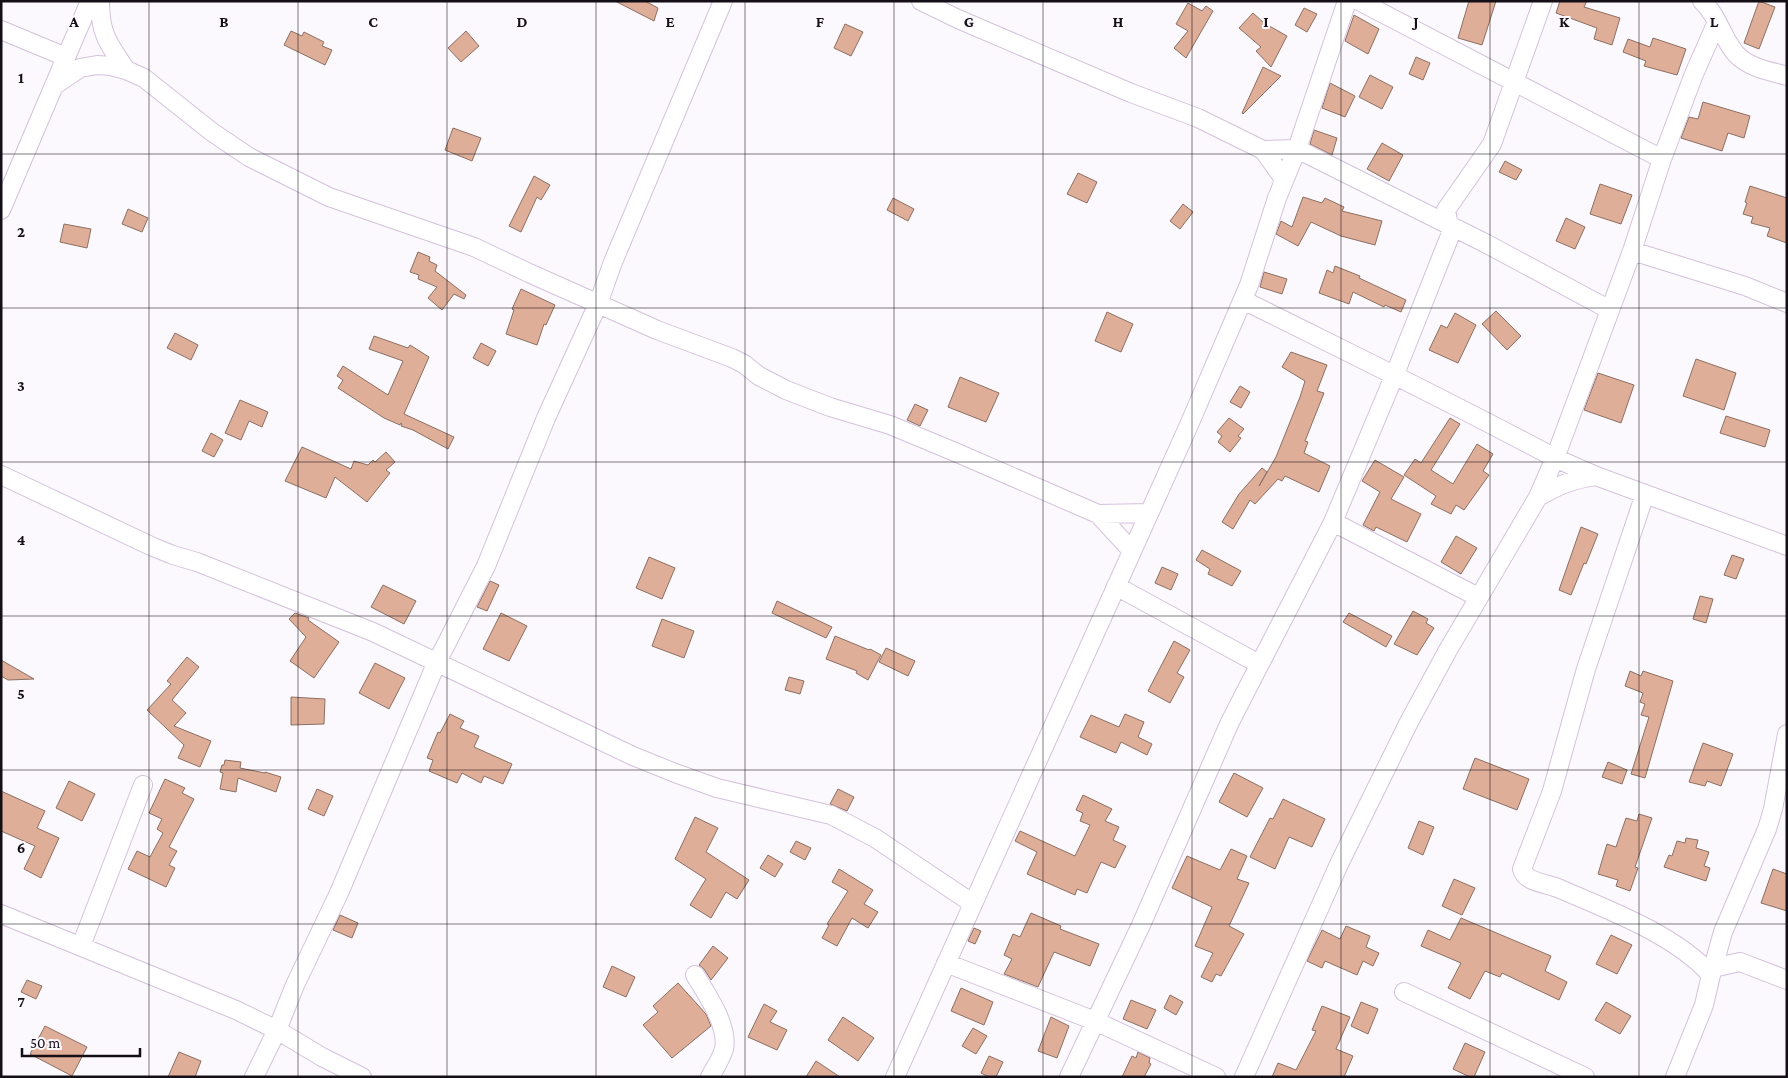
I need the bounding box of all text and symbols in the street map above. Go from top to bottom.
text: A [68,13,79,30]
text: B [219,13,229,30]
text: C [368,13,378,30]
text: D [516,13,528,30]
text: E [665,13,675,30]
text: F [816,13,825,30]
text: G [964,13,974,30]
text: H [1113,13,1124,30]
text: I [1263,13,1269,30]
text: J [1411,13,1419,30]
text: K [1559,13,1570,30]
text: L [1710,13,1719,30]
text: 1 [18,69,24,86]
text: 2 [17,223,25,240]
text: 3 [17,377,25,394]
text: 4 [17,531,26,548]
text: 5 [17,685,25,702]
text: 6 [17,839,25,856]
text: 7 [17,993,25,1010]
scale bar [22,1026,140,1058]
text: 50 m [30,1035,60,1051]

